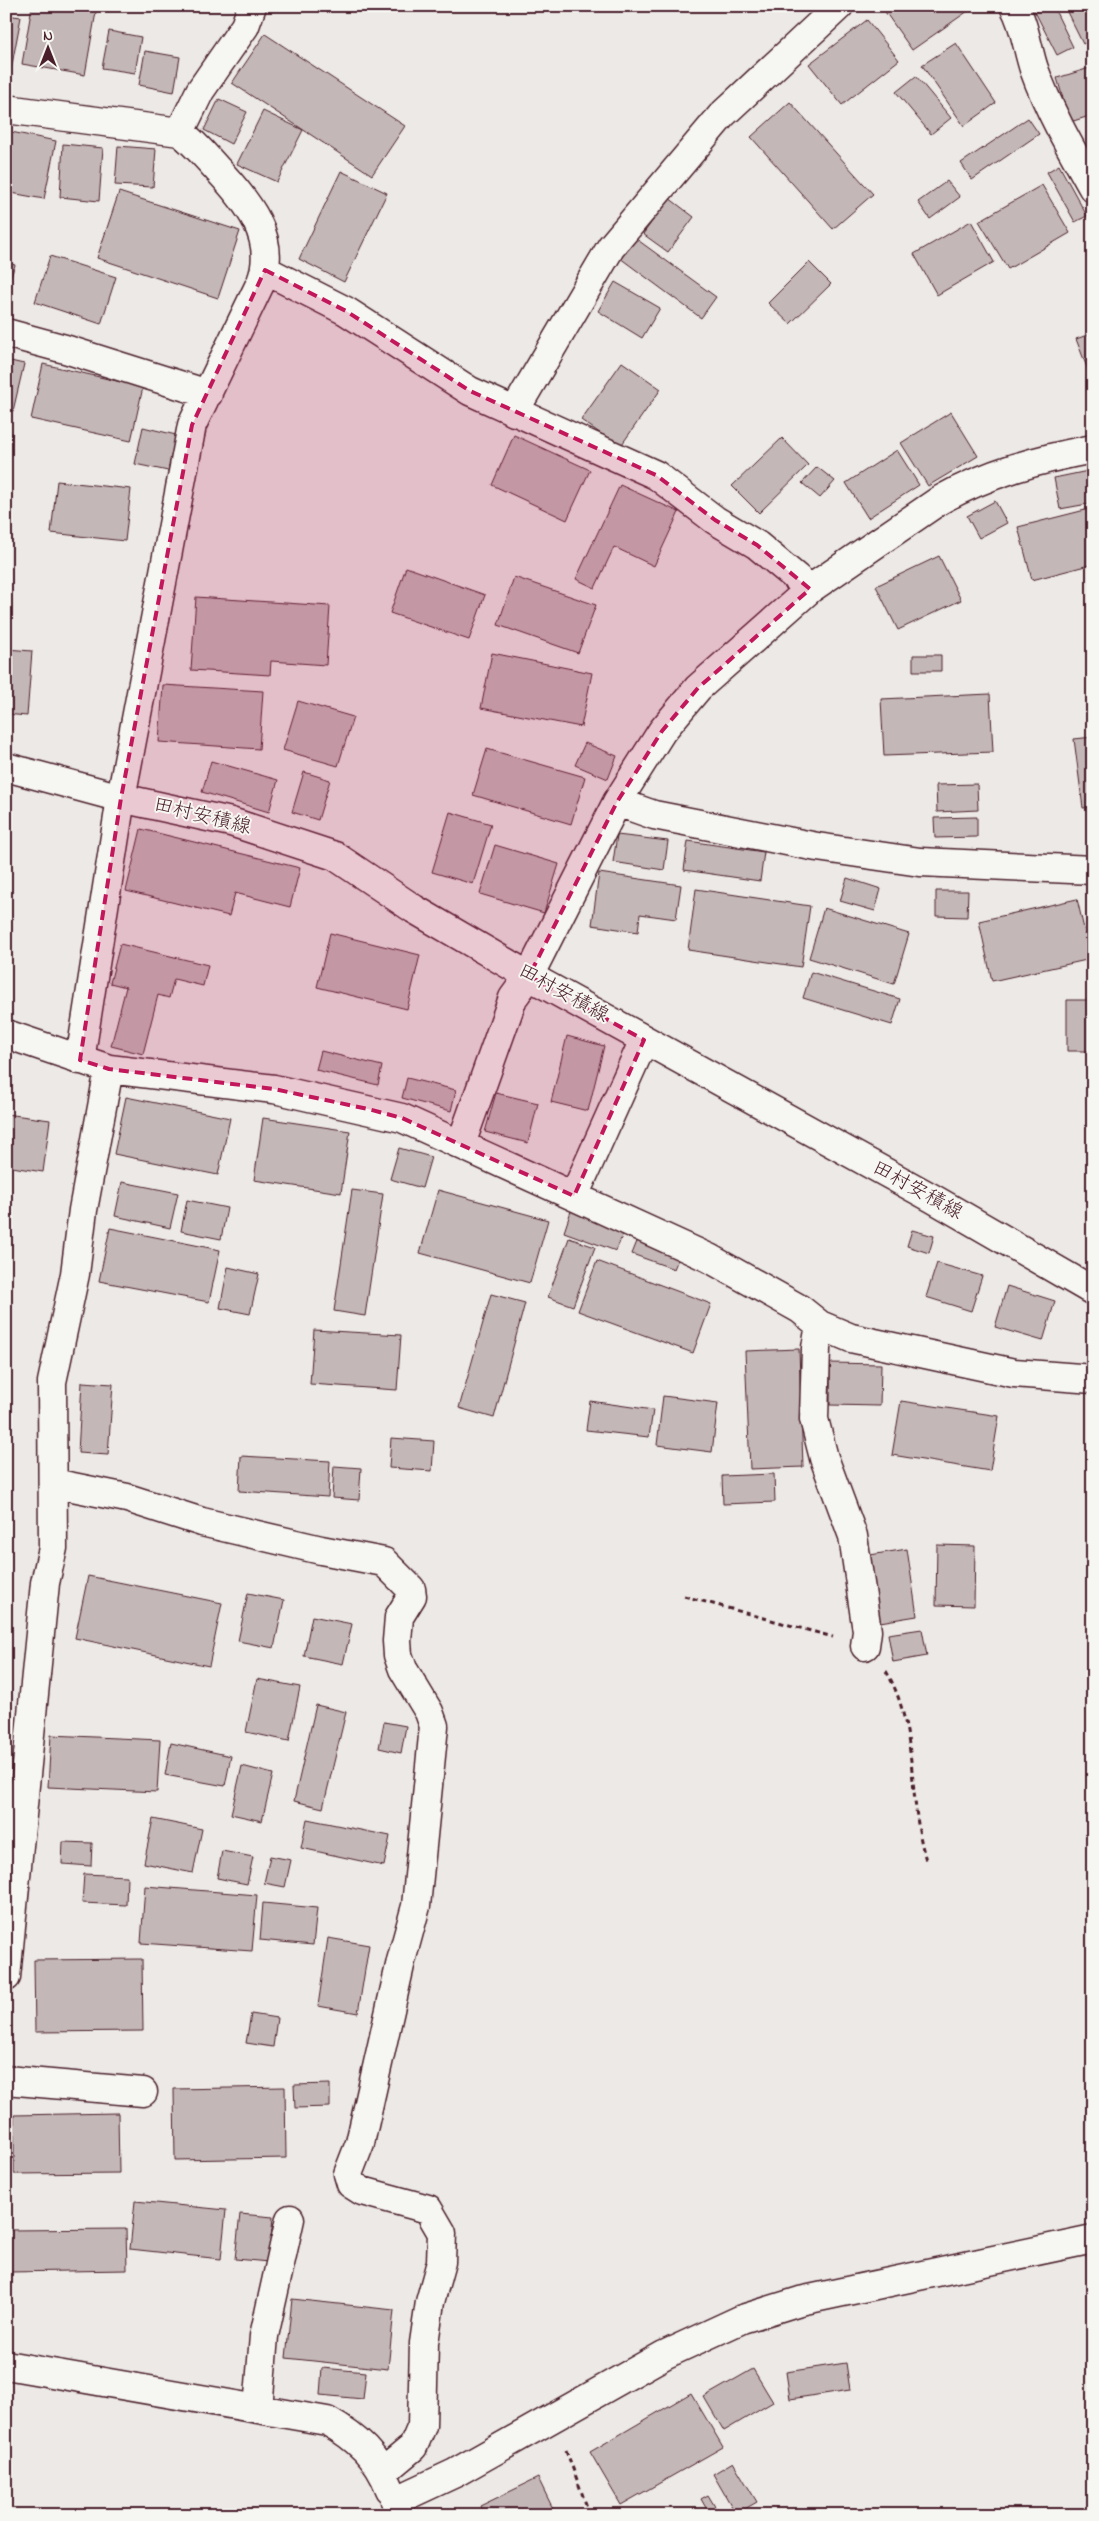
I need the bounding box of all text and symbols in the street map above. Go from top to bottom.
north arrow [22,22,72,72]
text: N [43,26,53,47]
street label: 田村安積線 [150,791,254,843]
street label: 田村安積線 [512,957,614,1031]
street label: 田村安積線 [866,1154,968,1228]

